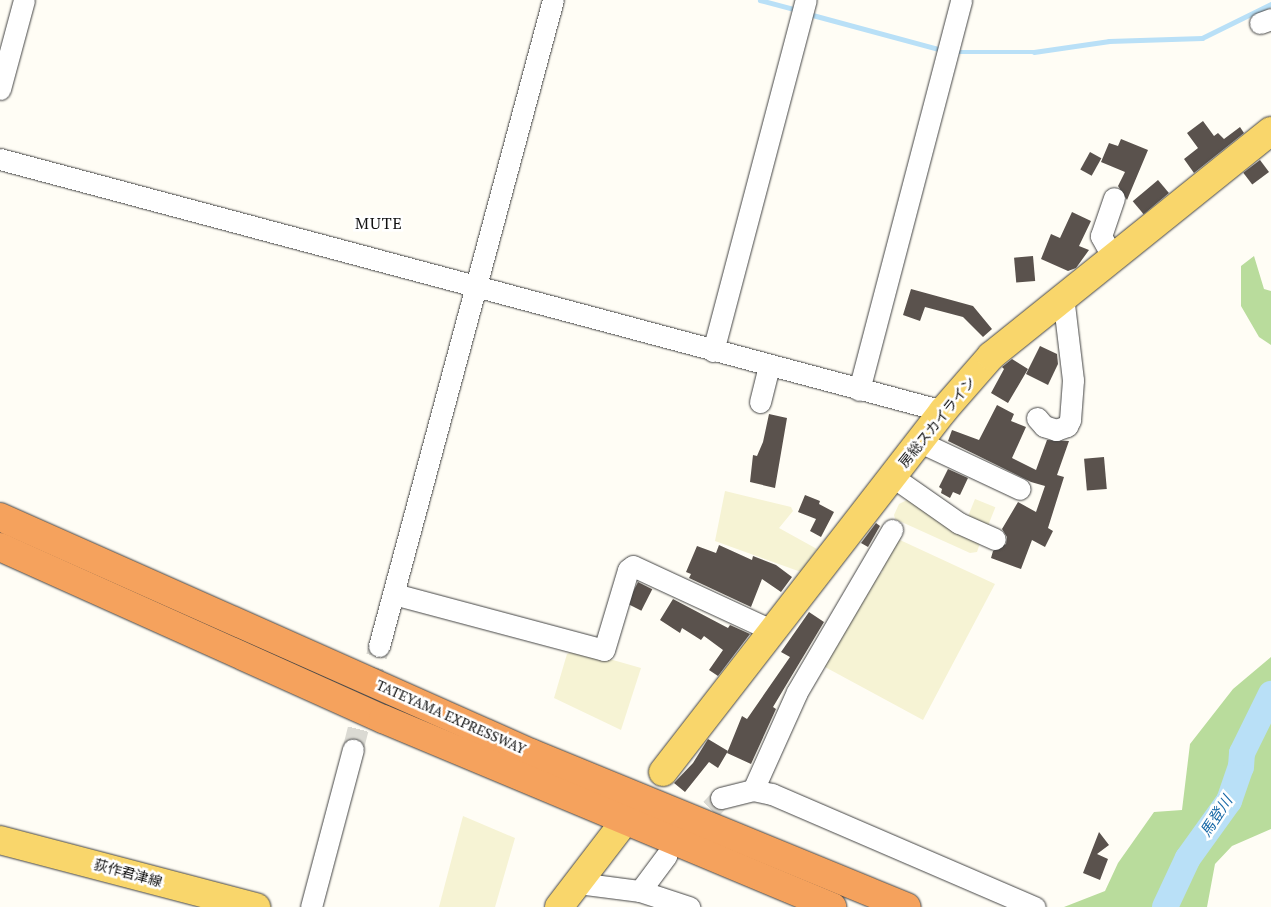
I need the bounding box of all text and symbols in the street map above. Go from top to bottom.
district label: MUTE [355,213,403,233]
street label: 房総スカイライン [895,373,979,471]
street label: TATEYAMA EXPRESSWAY [373,676,529,758]
water label: 馬登川 [1196,792,1236,840]
street label: 荻作君津線 [92,856,164,890]

